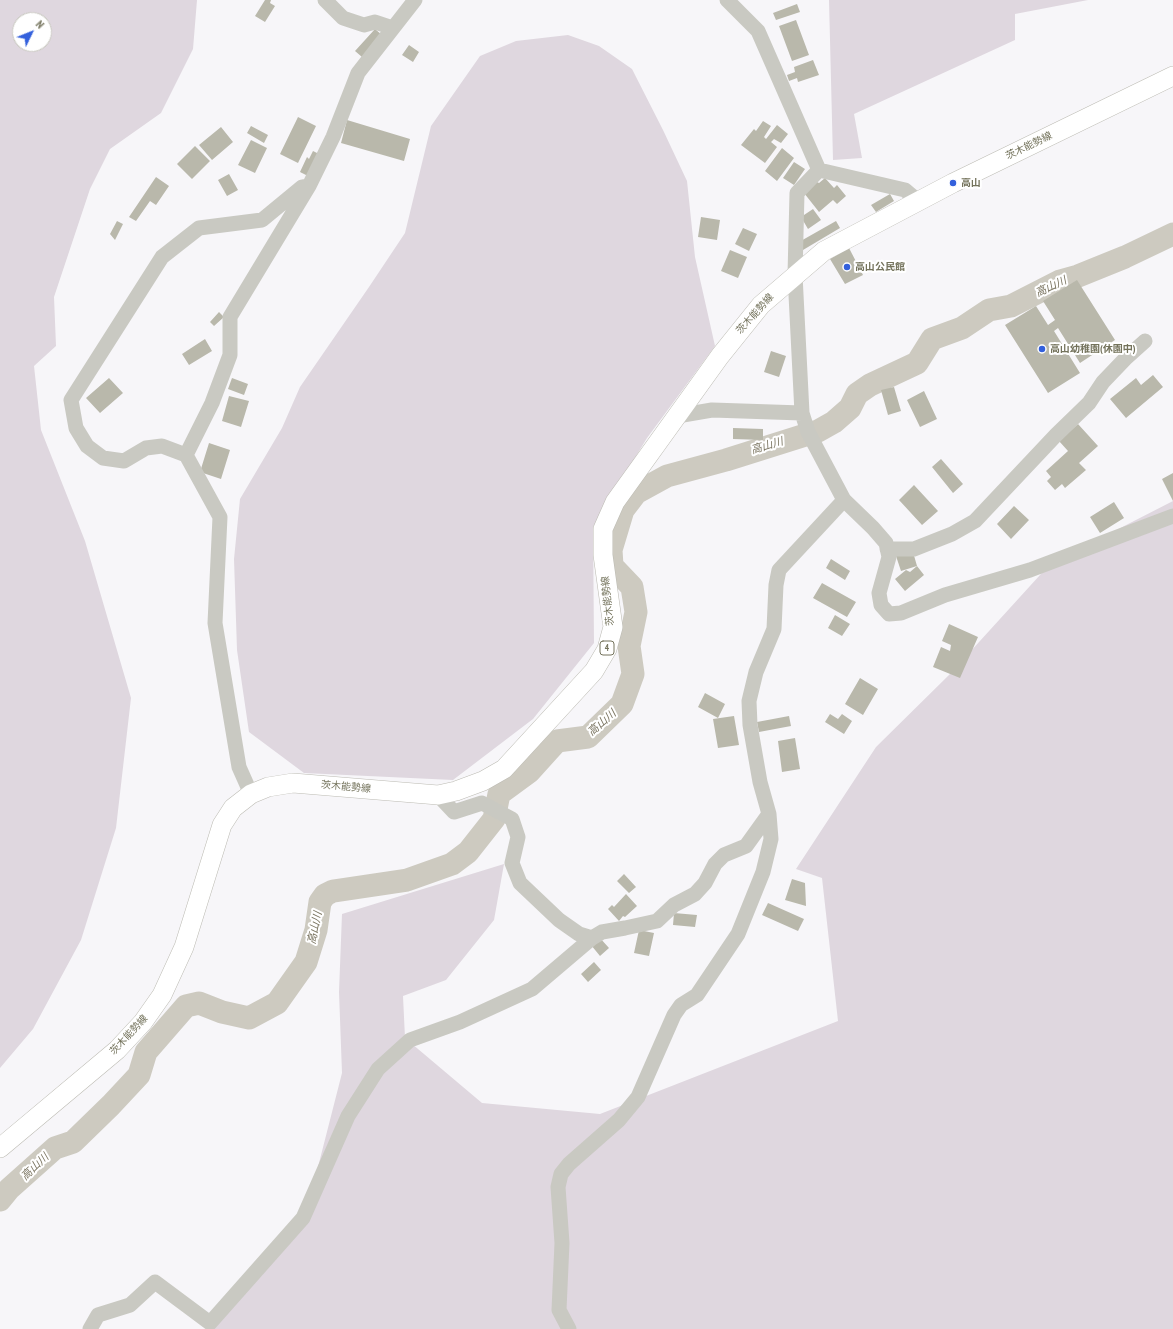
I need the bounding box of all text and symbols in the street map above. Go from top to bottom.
north arrow [12,12,52,52]
text: N [33,18,47,31]
street label: 茨木能勢線 [1004,130,1054,162]
place label: 高山 [961,177,981,189]
marker: 高山 [948,178,958,188]
place label: 高山公民館 [855,261,905,273]
marker: 高山公民館 [842,262,852,272]
water label: 高山川 [1033,274,1069,300]
street label: 茨木能勢線 [734,291,776,337]
place label: 高山幼稚園(休園中) [1050,343,1136,355]
marker: 高山幼稚園(休園中) [1037,344,1047,354]
water label: 高山川 [749,435,785,457]
street label: 茨木能勢線 [599,576,617,626]
road number: 4 [600,641,614,655]
water label: 高山川 [585,707,619,739]
street label: 茨木能勢線 [321,779,371,795]
water label: 高山川 [305,910,325,946]
street label: 茨木能勢線 [108,1013,150,1057]
water label: 高山川 [19,1151,51,1183]

